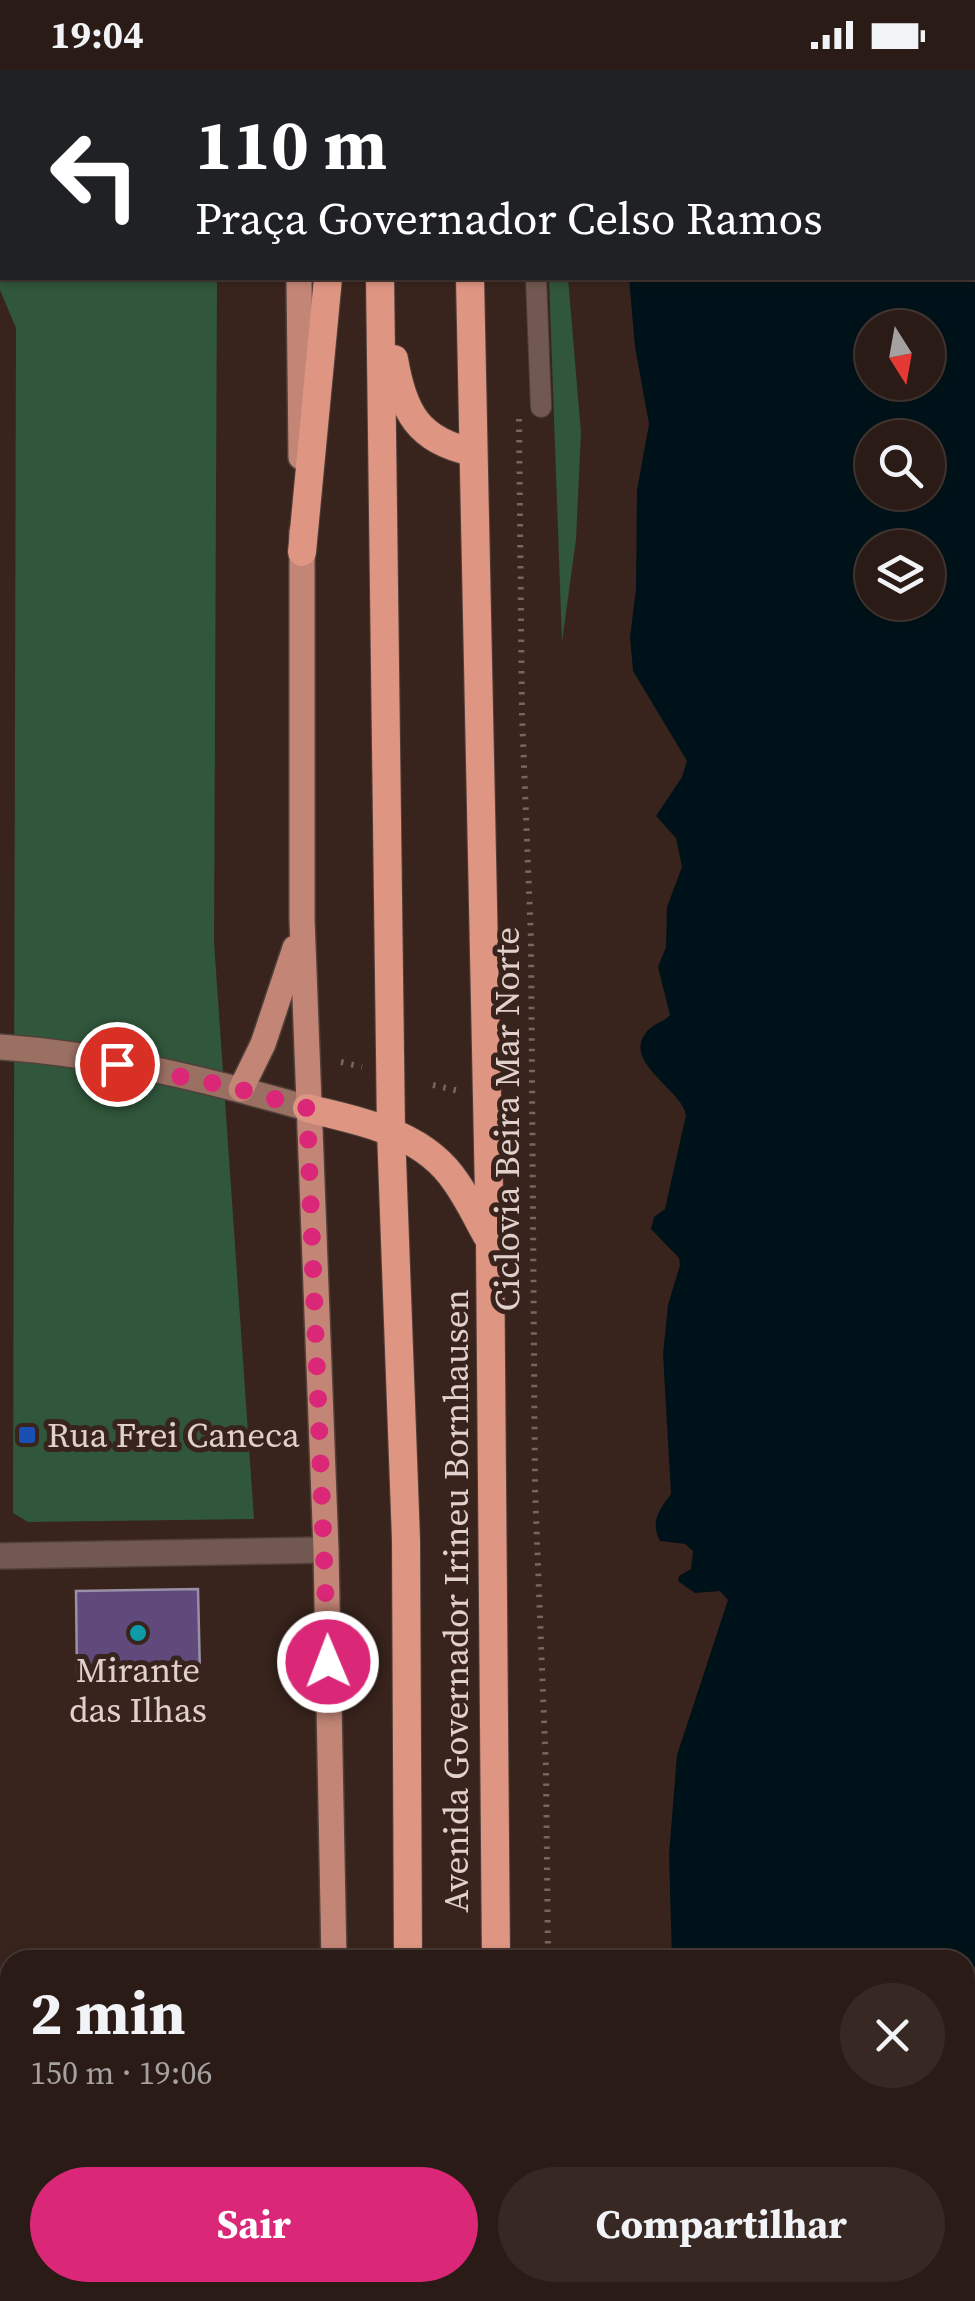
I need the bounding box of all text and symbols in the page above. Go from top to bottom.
text: 19:04 [50,9,144,61]
text: 110 m [195,96,387,192]
icon: left [30,110,160,240]
text: Praça Governador Celso Ramos [195,187,823,249]
north arrow [855,310,945,400]
map controls [855,310,945,620]
button: search [855,420,945,510]
button: layers [855,530,945,620]
street label: Ciclovia Beira Mar Norte [483,927,531,1311]
pin [75,1022,160,1107]
icon: arrive [90,1037,145,1092]
street label: Avenida Governador Irineu Bornhausen [432,1289,480,1913]
place label: Rua Frei Caneca [47,1411,300,1459]
marker: Rua Frei Caneca [16,1424,38,1446]
position arrow [276,1610,380,1714]
marker: Mirante das Ilhas [127,1622,149,1644]
place label: Mirante das Ilhas [69,1646,207,1734]
text: 2 min [30,1972,186,2054]
button: close [840,1983,945,2088]
text: 150 m · 19:06 [30,2051,212,2095]
button: Sair [30,2167,478,2282]
button: Compartilhar [498,2167,945,2282]

